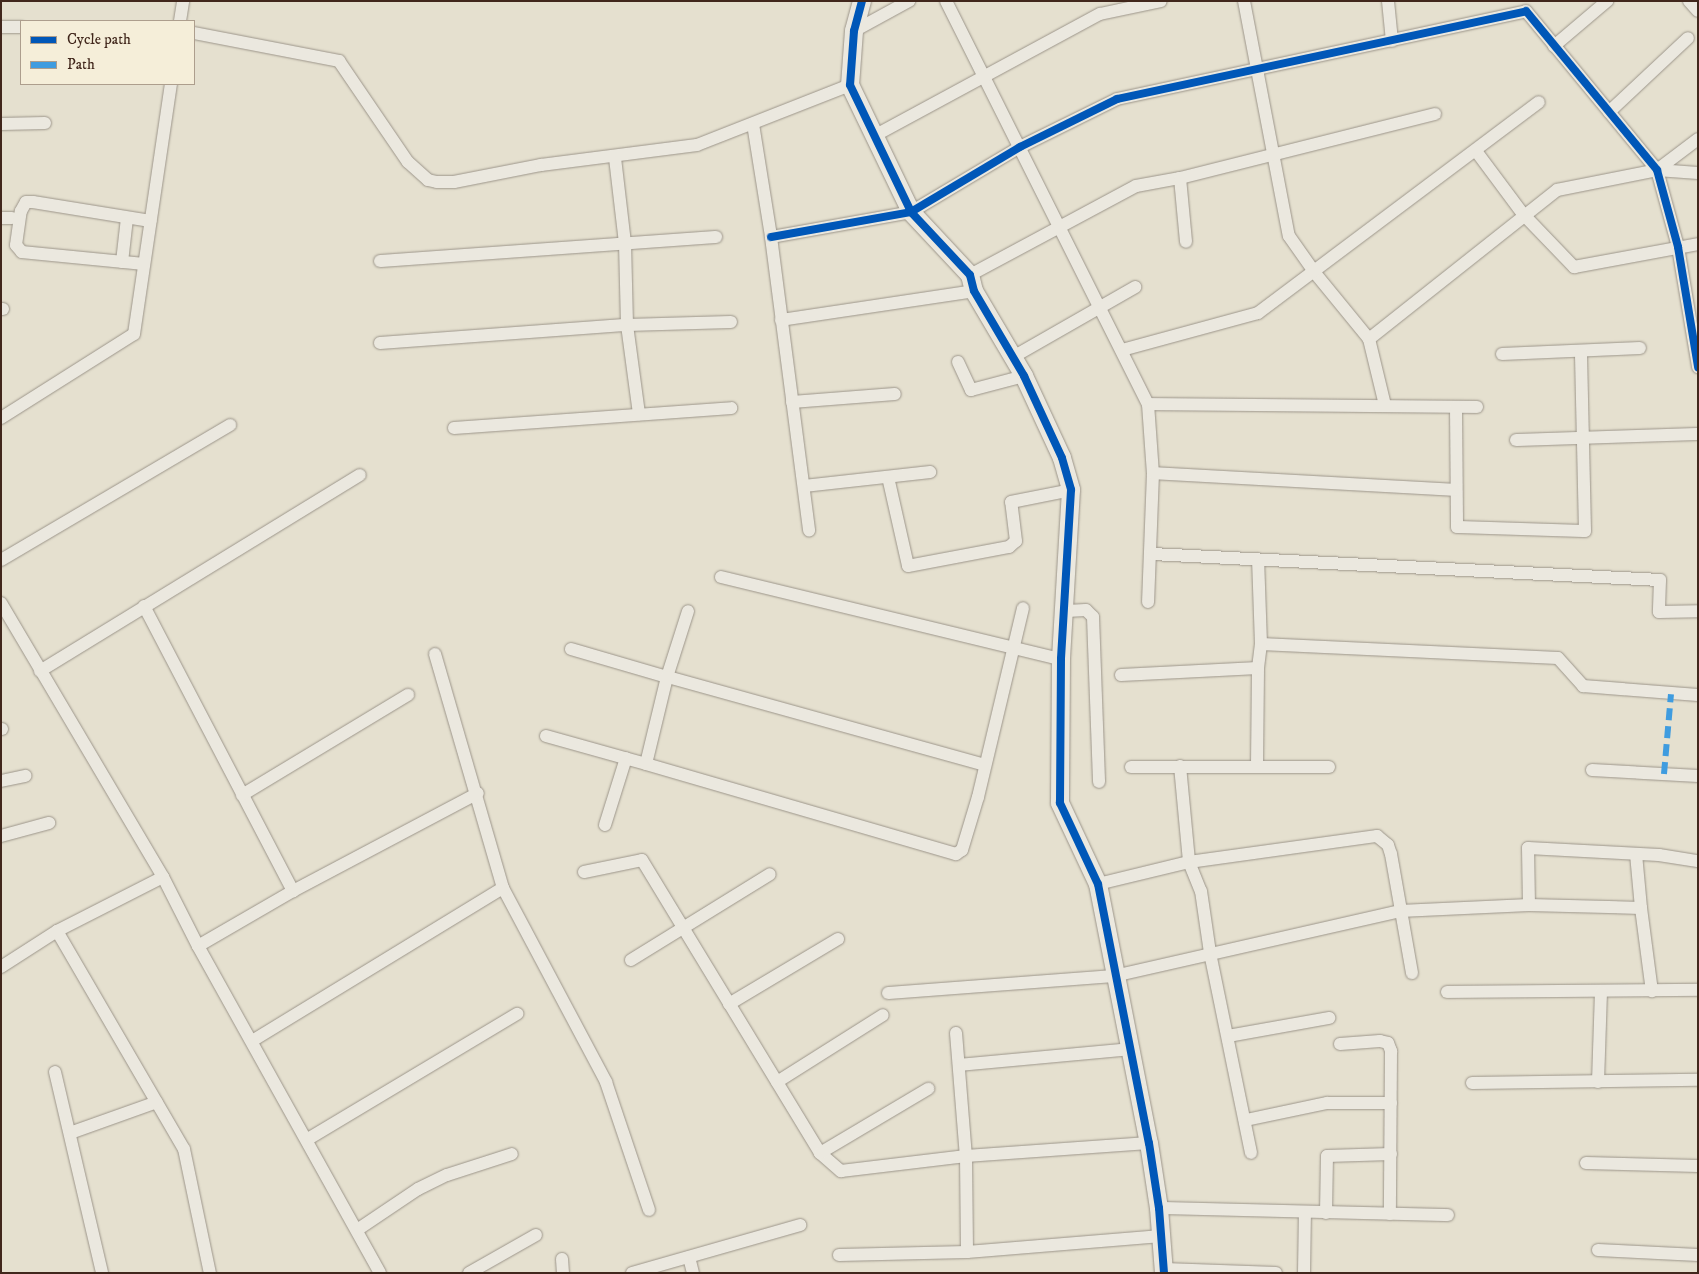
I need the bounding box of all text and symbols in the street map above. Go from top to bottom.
legend [20,20,195,85]
text: Cycle path [67,30,131,49]
text: Path [67,55,95,74]

